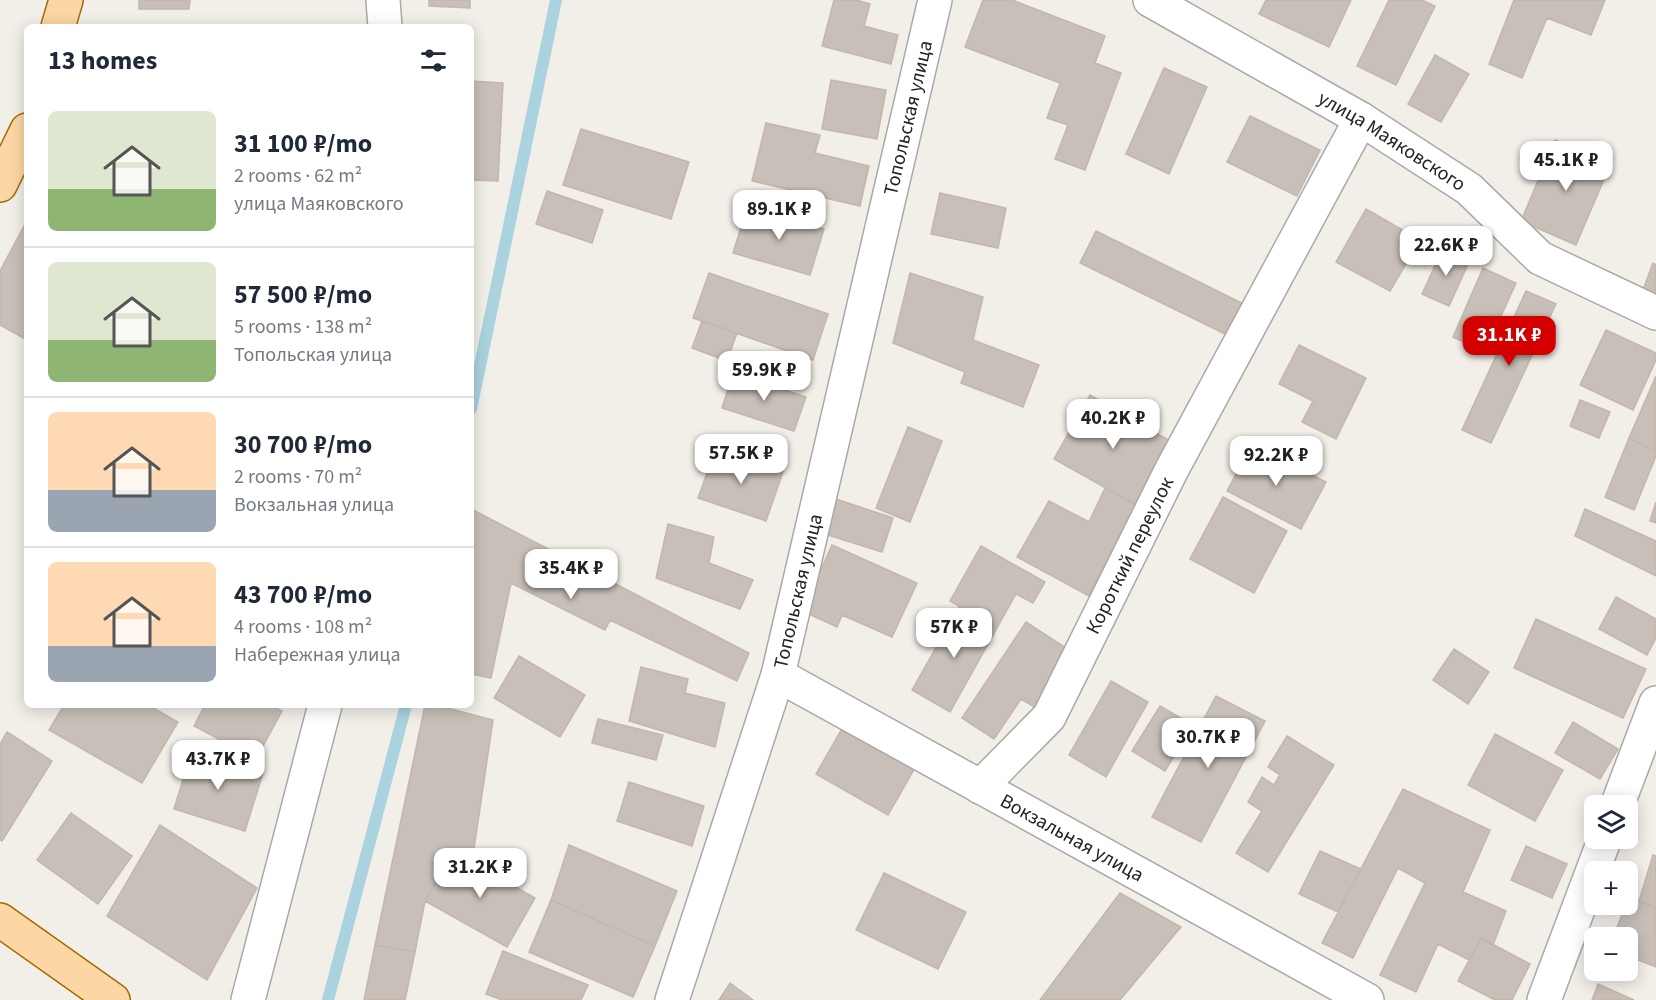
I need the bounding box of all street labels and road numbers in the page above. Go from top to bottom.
street label: Топольская улица [877,38,940,198]
street label: улица Маяковского [1313,85,1471,198]
street label: Короткий переулок [1079,472,1181,639]
street label: Топольская улица [767,511,830,672]
street label: Вокзальная улица [995,787,1149,889]

